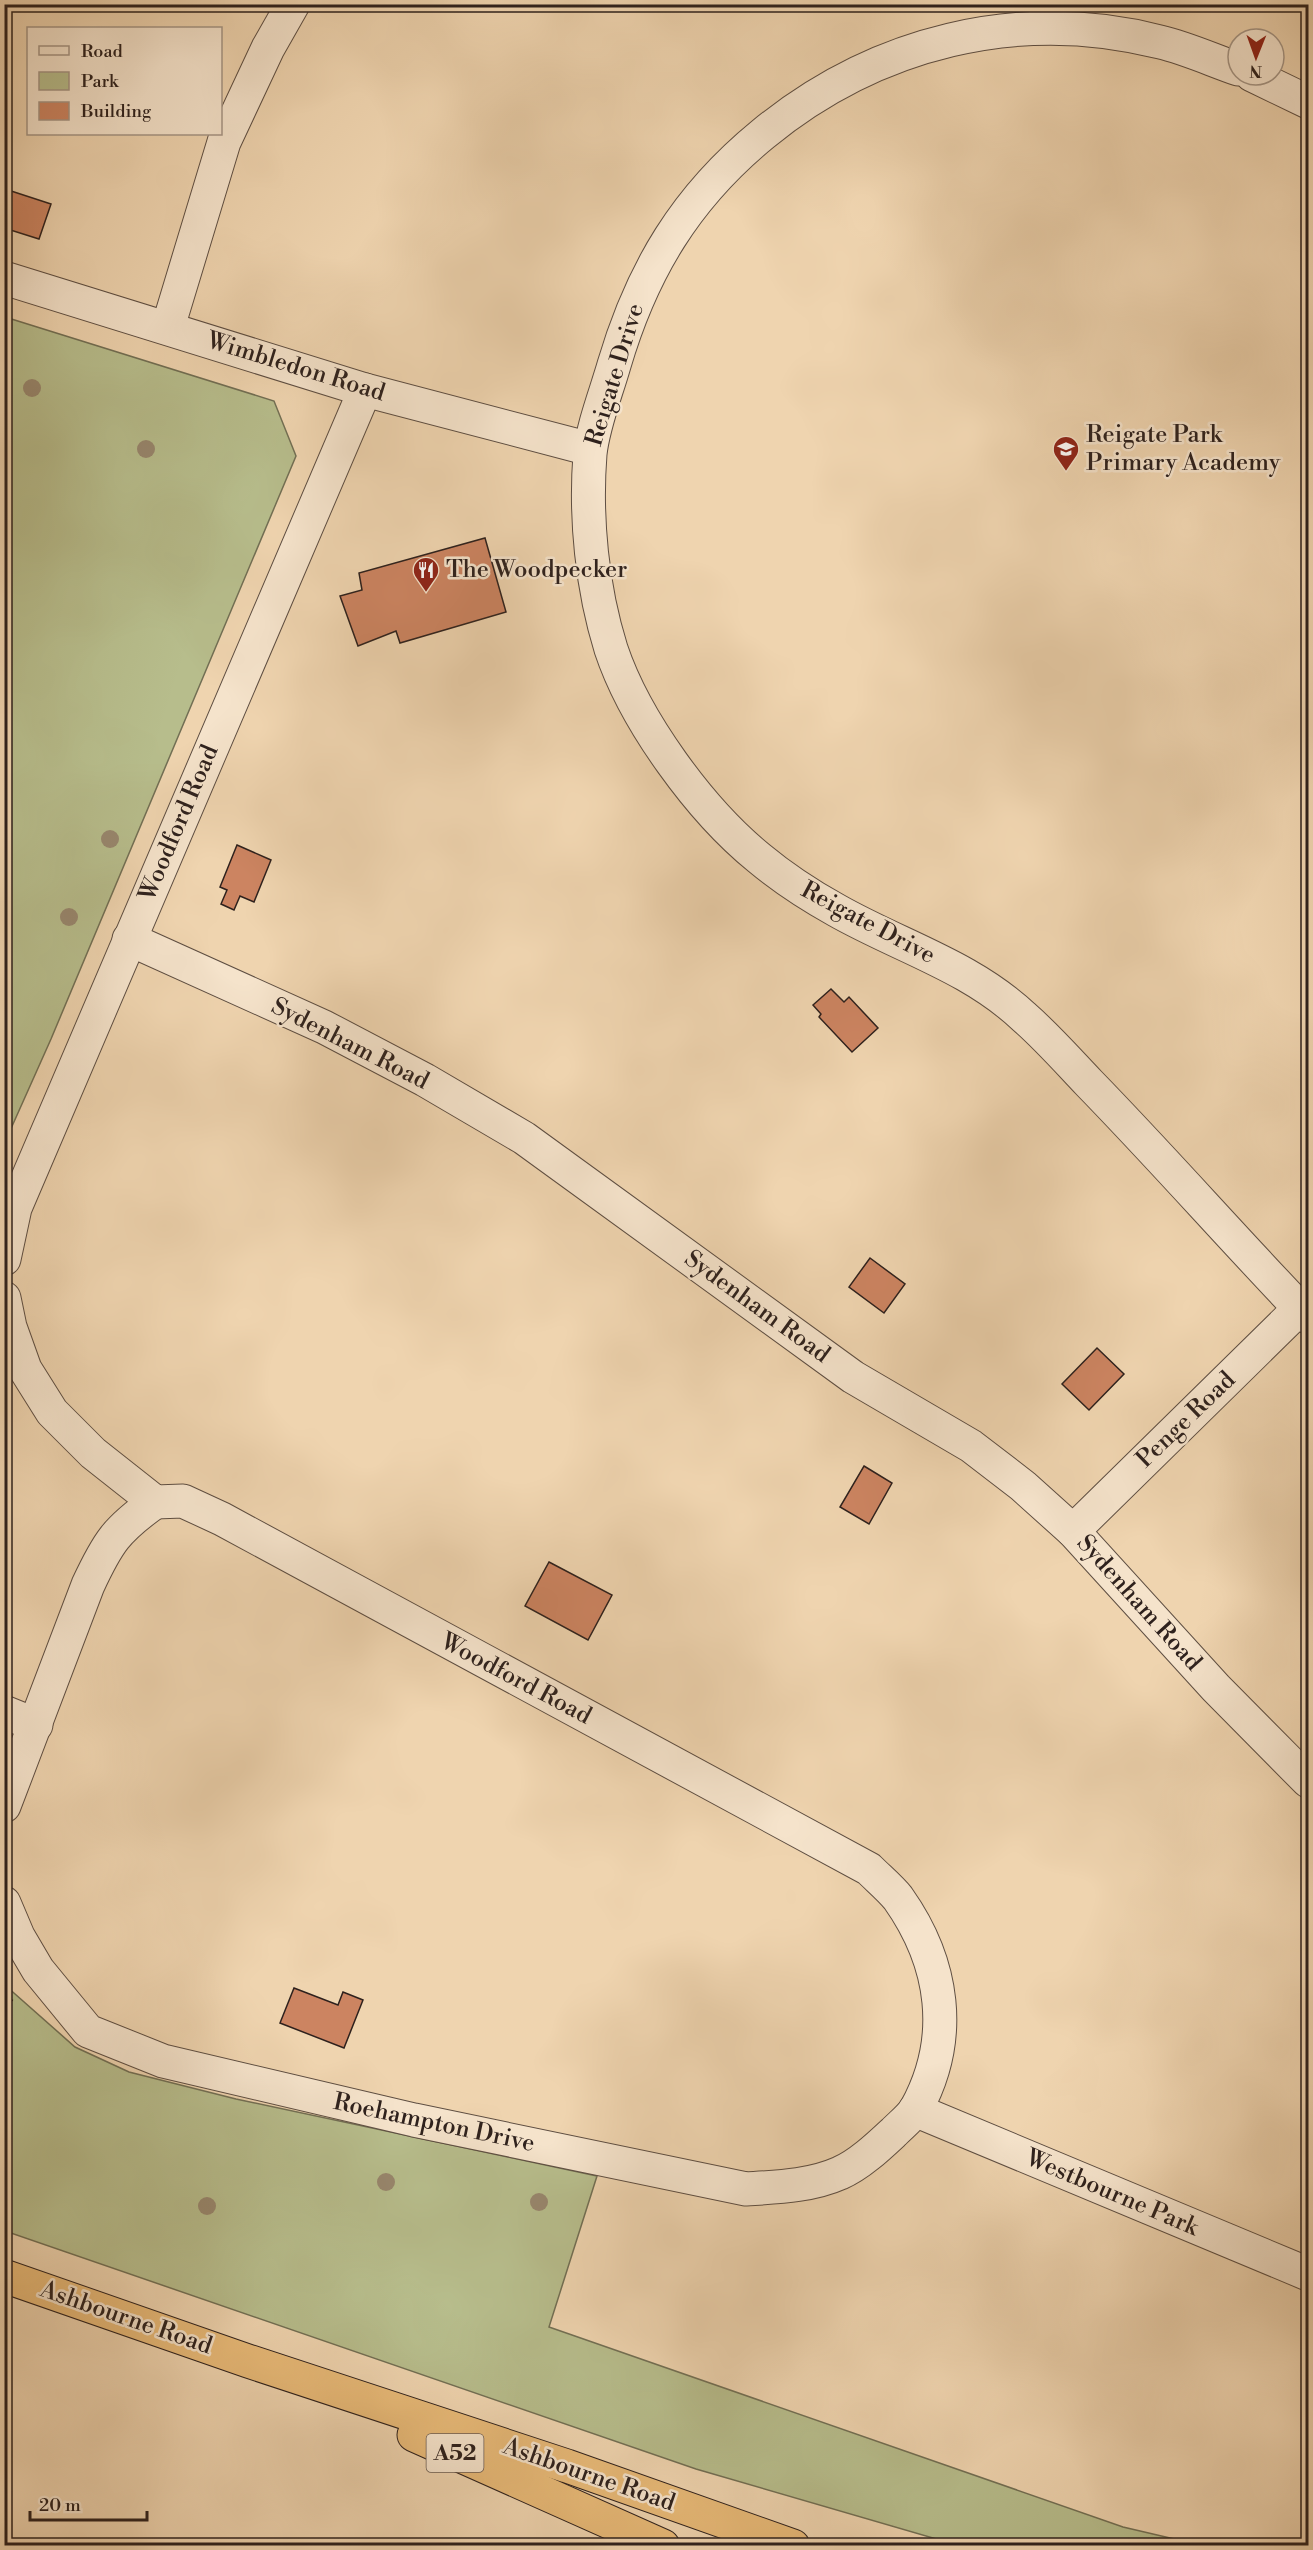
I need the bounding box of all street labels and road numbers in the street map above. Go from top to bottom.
street label: Reigate Drive [579,300,651,450]
street label: Wimbledon Road [202,325,389,408]
street label: Woodford Road [132,740,226,907]
street label: Reigate Drive [796,875,940,971]
street label: Sydenham Road [266,991,434,1097]
street label: Sydenham Road [678,1244,836,1370]
street label: Penge Road [1130,1365,1242,1475]
street label: Sydenham Road [1070,1529,1208,1678]
street label: Woodford Road [434,1626,597,1732]
street label: Roehampton Drive [330,2087,538,2159]
street label: Westbourne Park [1020,2143,1204,2243]
street label: Ashbourne Road [35,2274,216,2362]
street label: Ashbourne Road [498,2431,679,2519]
road number: A52 [426,2434,484,2472]

